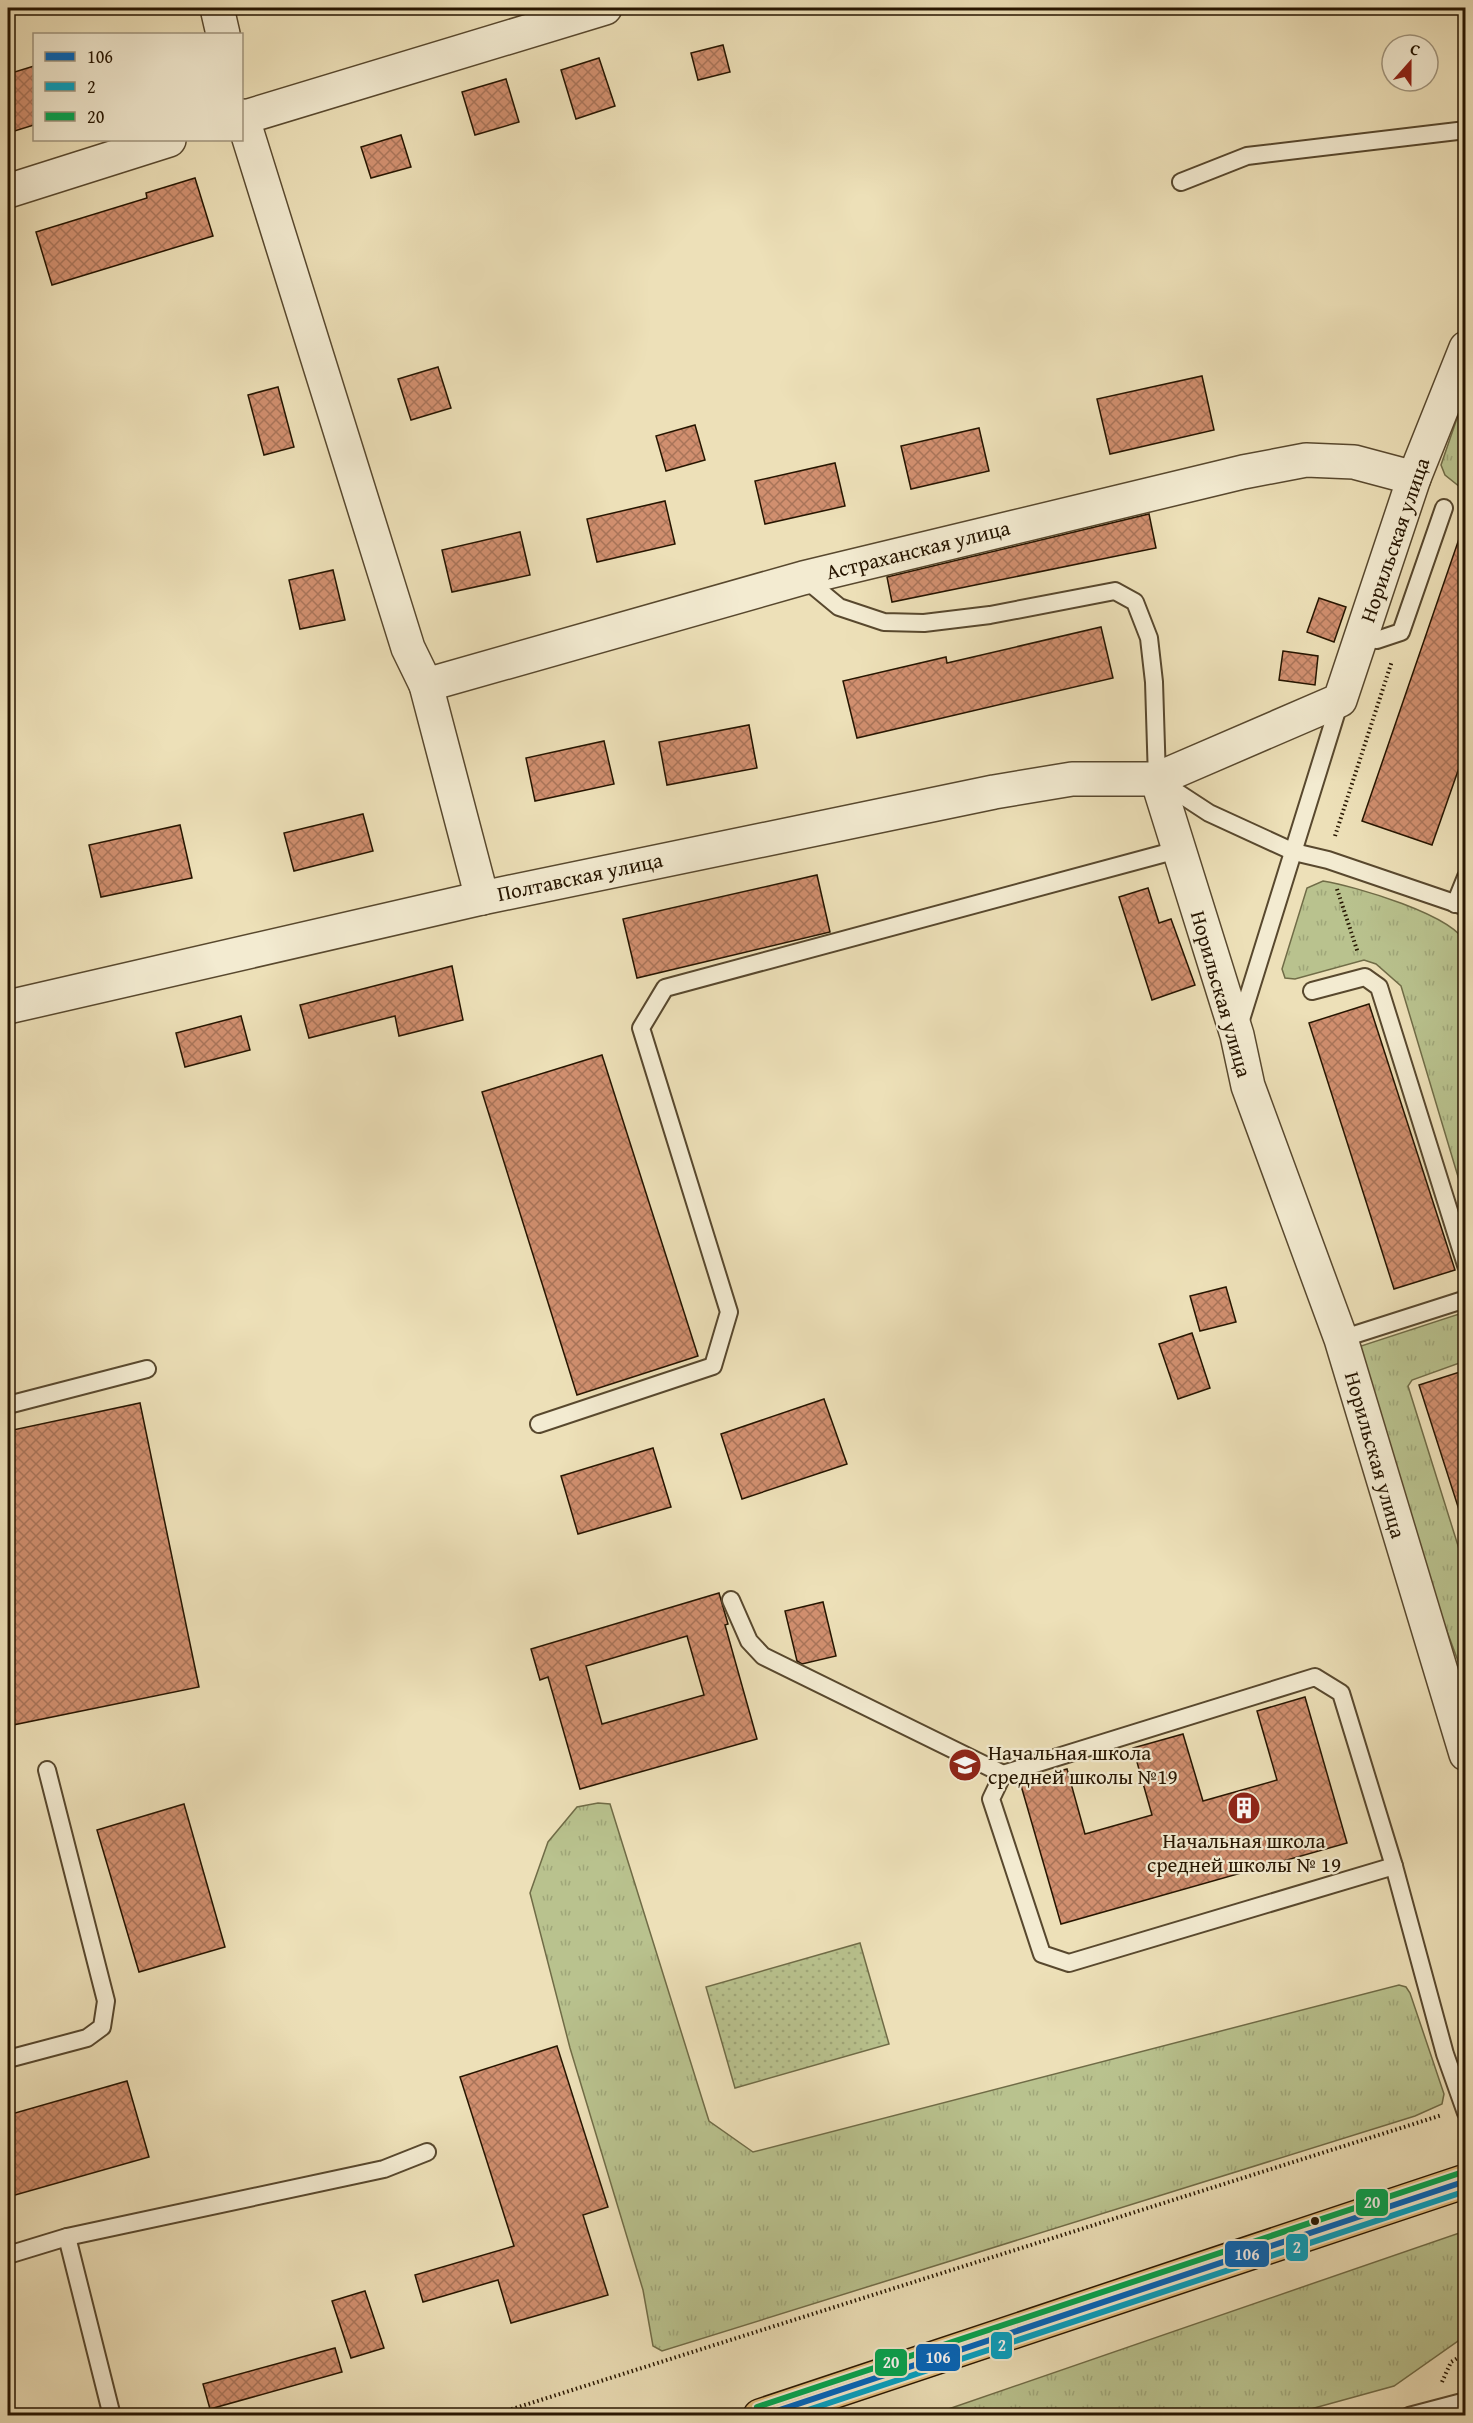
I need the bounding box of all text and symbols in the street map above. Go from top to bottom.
legend [33,33,243,141]
north arrow [1380,33,1440,93]
text: С [1407,36,1424,62]
text: 106 [87,43,113,70]
text: 2 [87,73,96,100]
text: 20 [87,103,105,130]
street label: Норильская улица [1352,453,1437,626]
street label: Астраханская улица [823,512,1013,587]
street label: Полтавская улица [494,844,665,909]
street label: Норильская улица [1183,907,1260,1081]
street label: Норильская улица [1337,1368,1414,1542]
place label: Начальная школа средней школы №19 [988,1737,1178,1792]
school or university icon: Начальная школа средней школы №19 [947,1747,983,1783]
building icon: Начальная школа средней школы № 19 [1226,1790,1262,1826]
place label: Начальная школа средней школы № 19 [1147,1825,1341,1880]
line badge: 20 [1355,2188,1389,2217]
text: 20 [1364,2190,1380,2214]
unlabelled marker [1309,2215,1321,2227]
line badge: 2 [1285,2233,1309,2262]
text: 2 [1293,2235,1301,2259]
line badge: 106 [1224,2240,1270,2268]
text: 106 [1235,2242,1259,2266]
line badge: 2 [990,2331,1013,2360]
text: 2 [998,2333,1006,2357]
line badge: 106 [915,2343,961,2372]
text: 106 [926,2345,950,2369]
line badge: 20 [874,2348,908,2377]
text: 20 [883,2350,899,2374]

